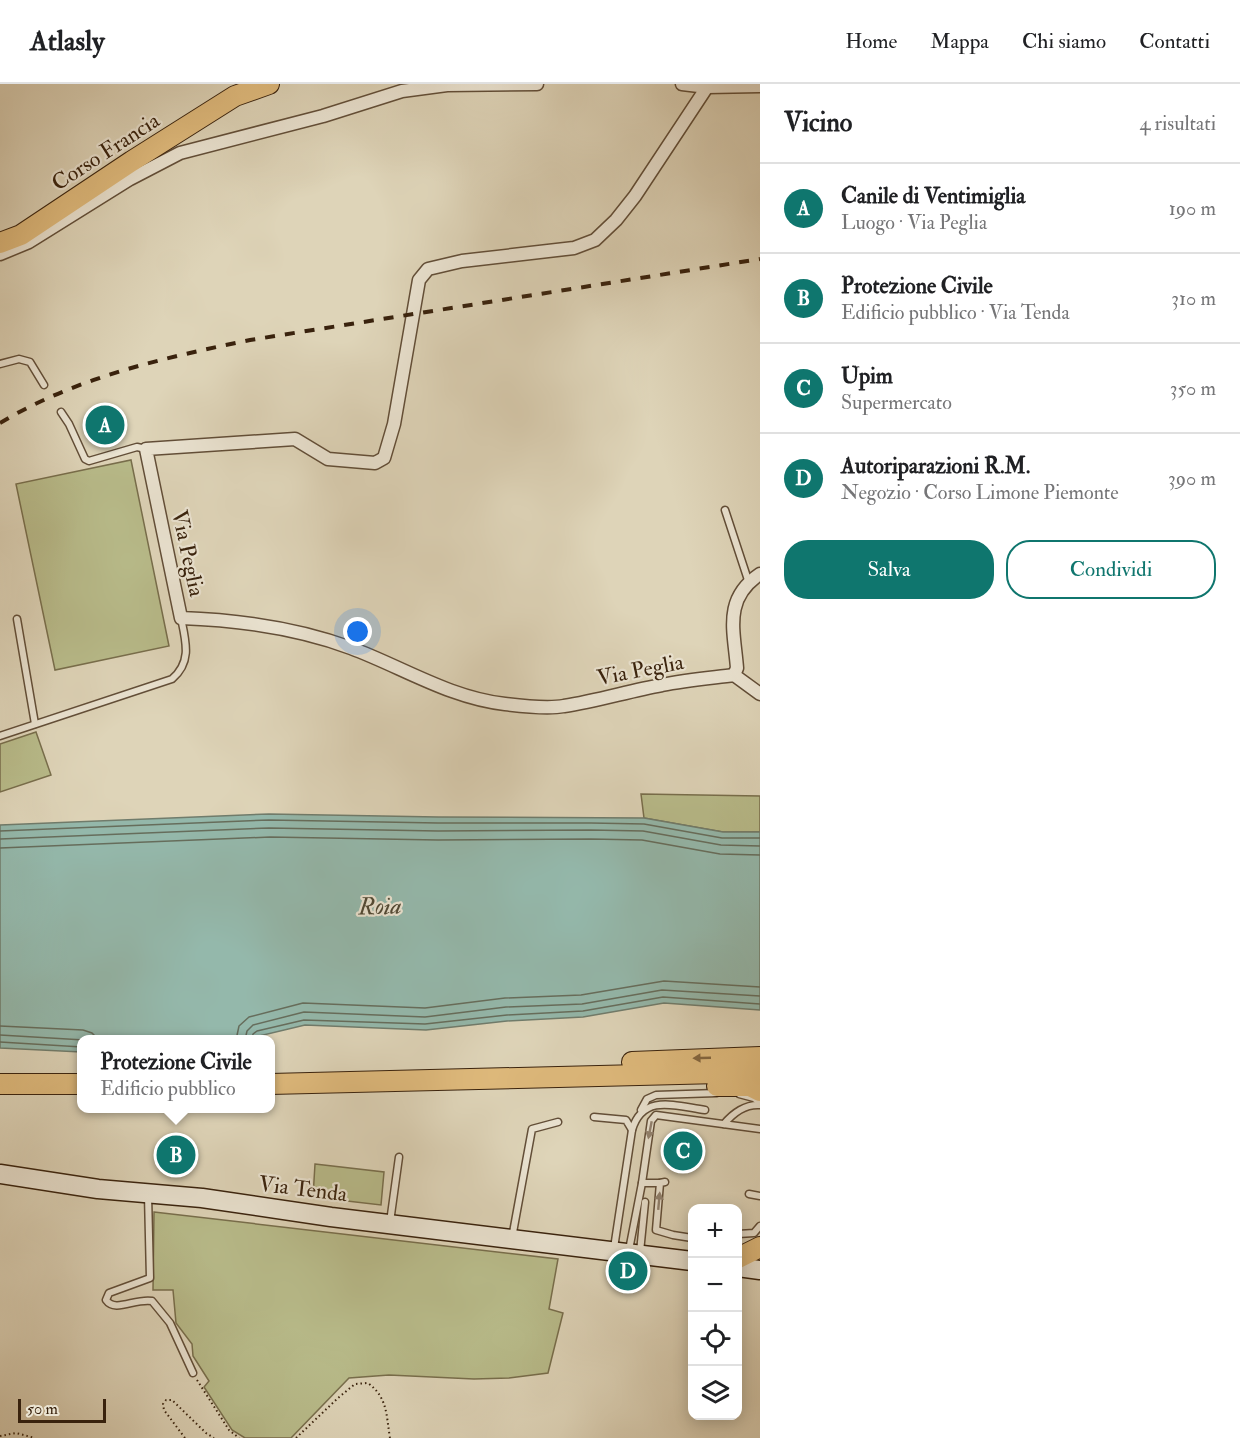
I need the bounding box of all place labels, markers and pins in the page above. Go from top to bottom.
pin: A [86,402,124,448]
pin: C [664,1128,702,1174]
pin: B [156,1132,195,1178]
pin: D [608,1248,648,1294]

